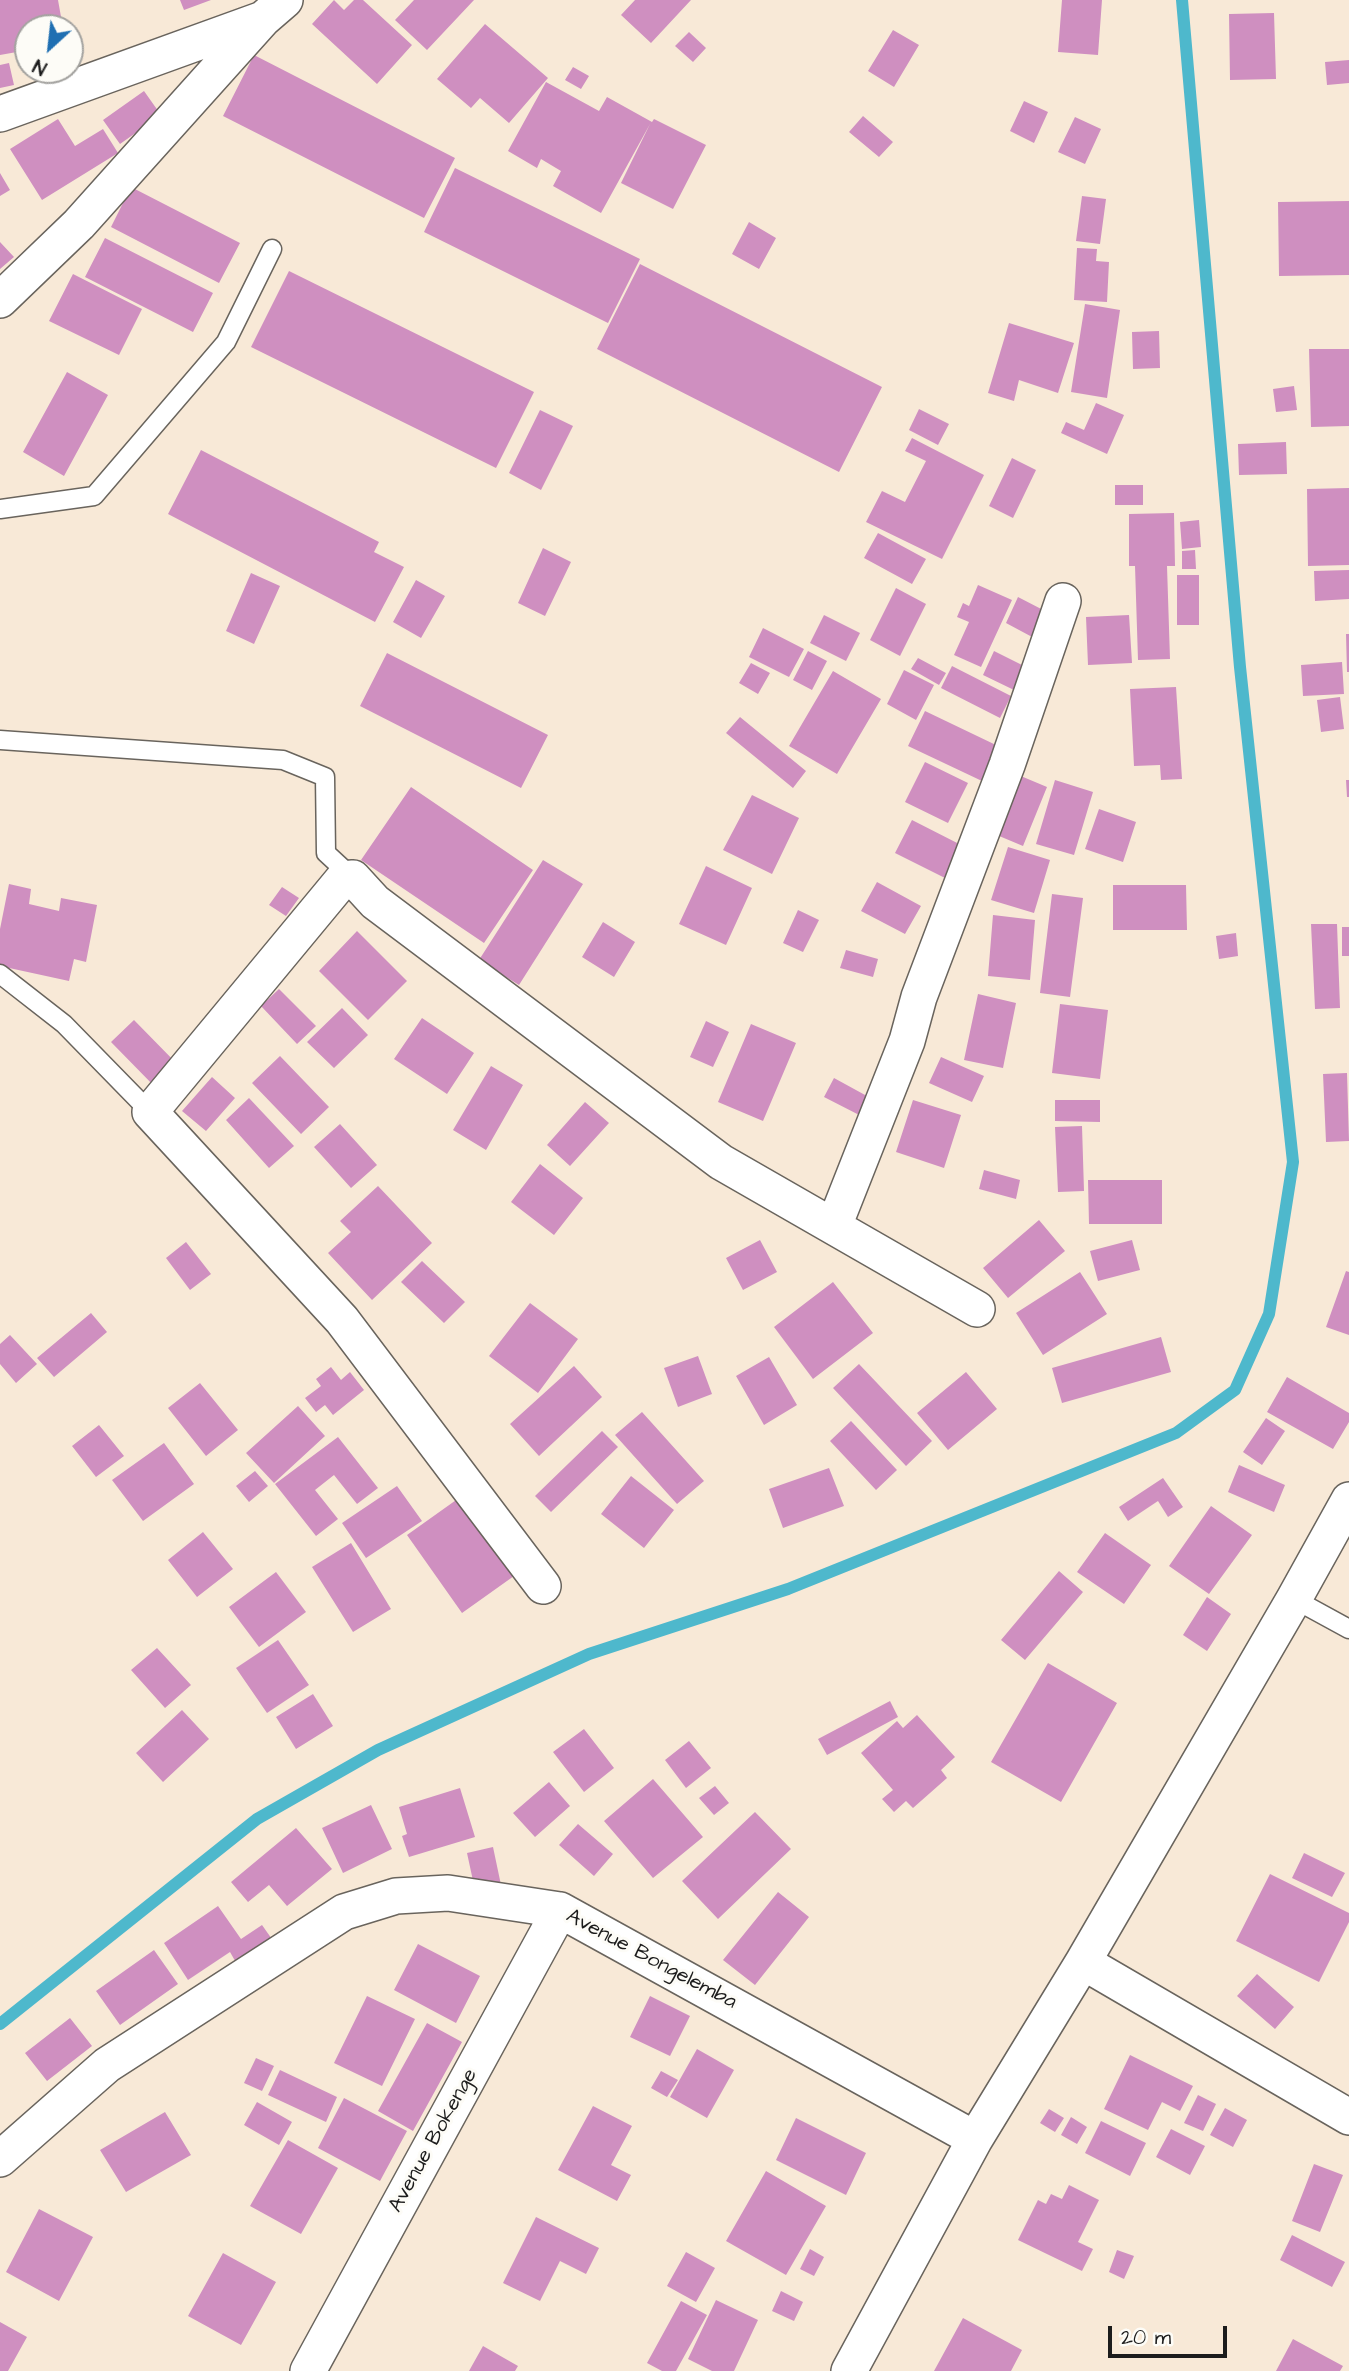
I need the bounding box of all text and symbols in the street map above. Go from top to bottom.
north arrow [14,14,84,84]
text: N [29,52,52,81]
street label: Avenue Bongelemba [561,1904,741,2016]
street label: Avenue Bokenge [384,2065,484,2217]
scale bar [1111,2312,1230,2356]
text: 20 m [1121,2323,1171,2352]

